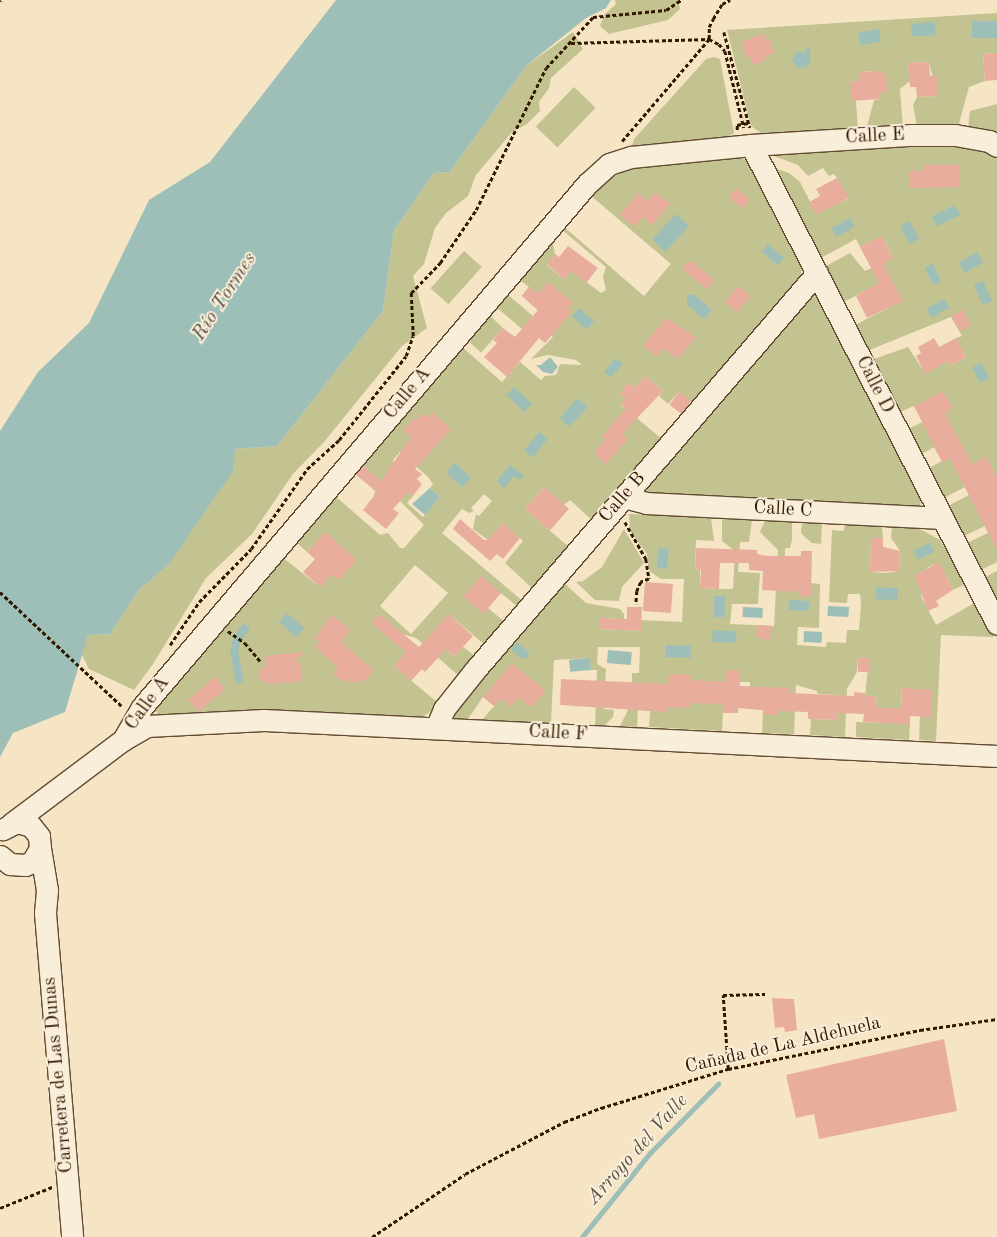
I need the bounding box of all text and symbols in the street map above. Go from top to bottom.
street label: Calle E [845,124,905,150]
water label: Río Tormes [188,248,262,346]
street label: Calle D [850,353,898,417]
street label: Calle A [380,363,436,425]
street label: Calle B [595,468,651,528]
street label: Calle C [753,497,813,523]
street label: Calle A [121,673,175,735]
street label: Calle F [528,721,588,747]
street label: Carretera de Las Dunas [39,976,79,1174]
street label: Cañada de La Aldehuela [683,1012,883,1080]
water label: Arroyo del Valle [582,1090,694,1210]

